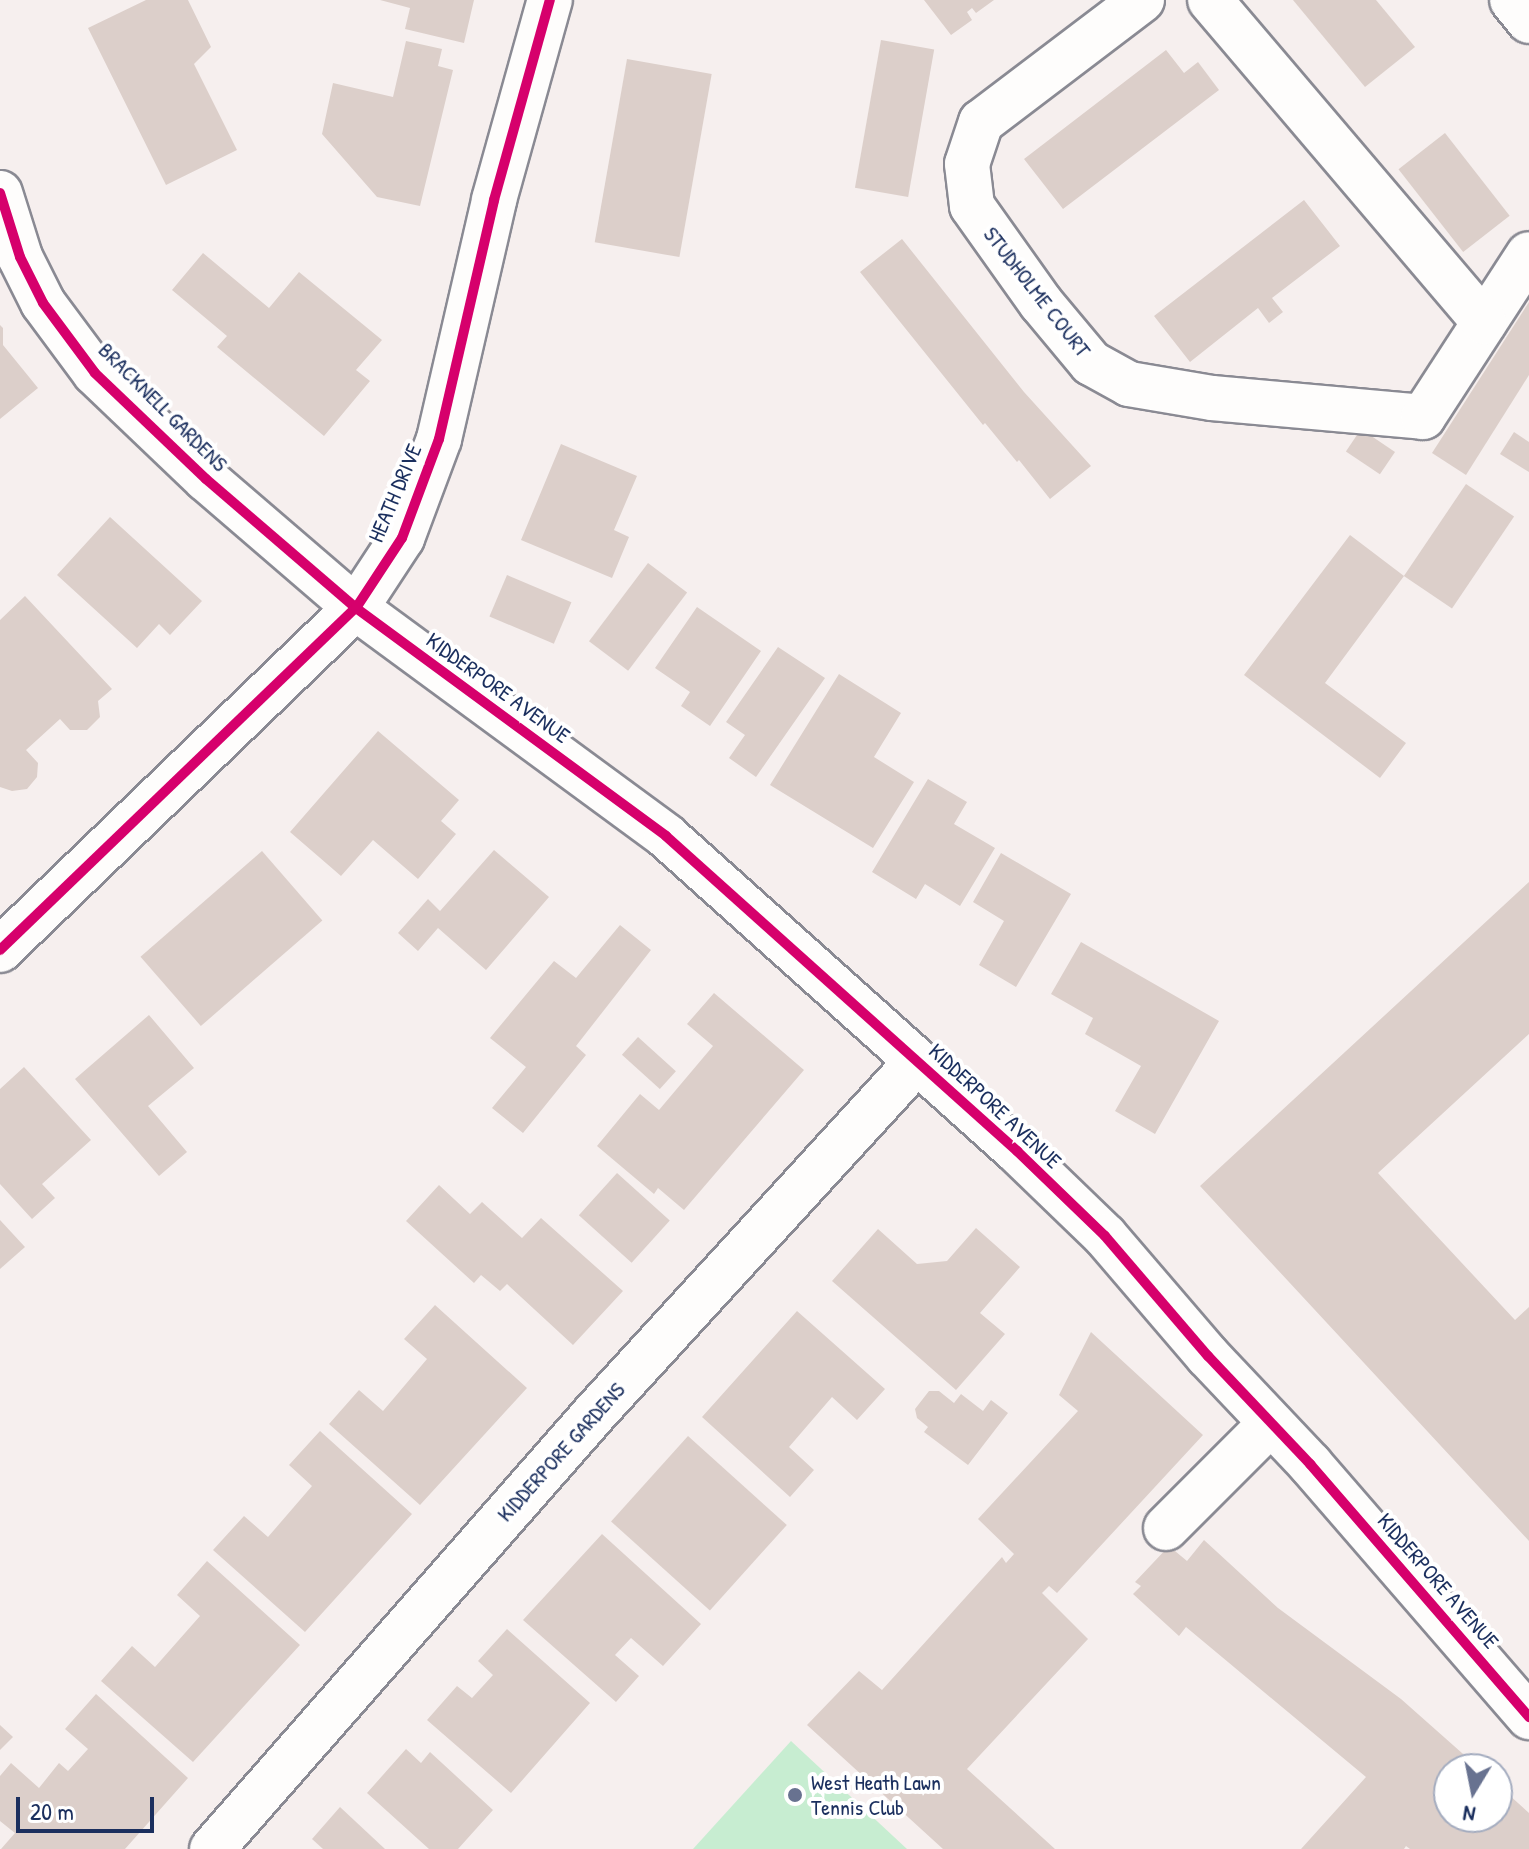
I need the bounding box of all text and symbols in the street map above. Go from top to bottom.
street label: STUDHOLME COURT [978,222,1096,362]
street label: BRACKNELL GARDENS [93,337,233,477]
street label: HEATH DRIVE [363,440,427,546]
street label: KIDDERPORE AVENUE [421,627,575,749]
street label: KIDDERPORE AVENUE [923,1038,1067,1174]
street label: KIDDERPORE GARDENS [492,1377,630,1527]
street label: KIDDERPORE AVENUE [1372,1508,1504,1654]
north arrow [1433,1753,1513,1833]
place label: West Heath Lawn Tennis Club [811,1769,941,1820]
scale bar [20,1781,158,1831]
marker: West Heath Lawn Tennis Club [786,1786,804,1804]
text: 20 m [30,1795,74,1827]
text: N [1461,1799,1478,1830]

